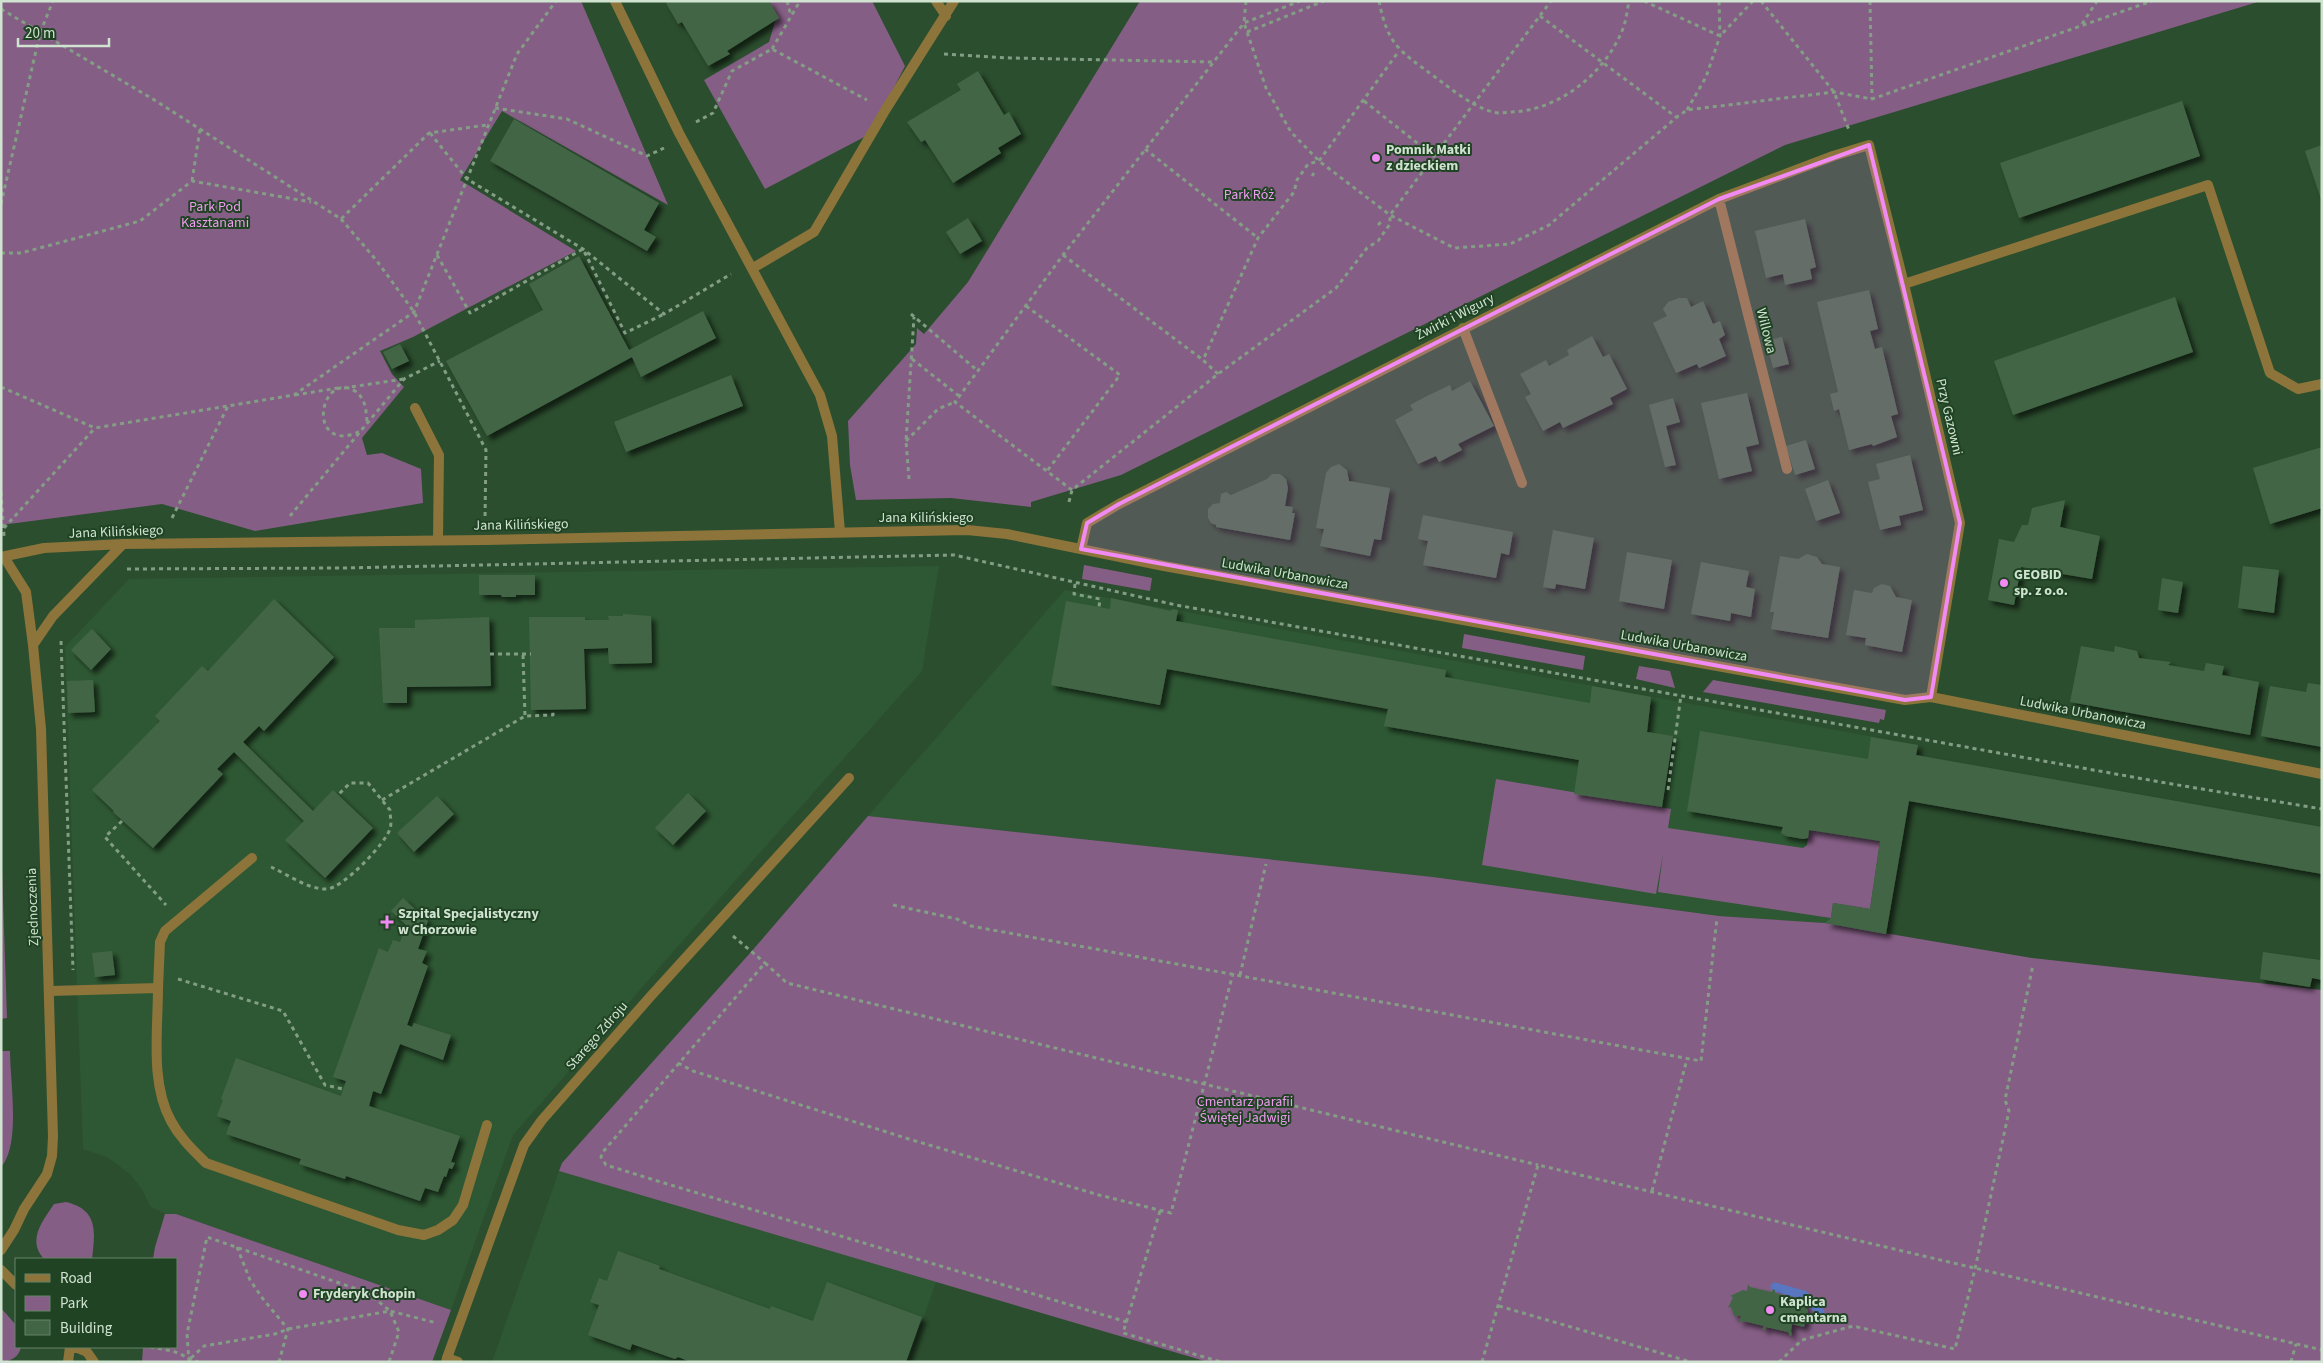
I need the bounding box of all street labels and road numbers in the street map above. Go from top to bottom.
street label: Żwirki i Wigury [1412,288,1498,345]
street label: Willowa [1751,306,1781,356]
street label: Przy Gazowni [1930,377,1968,457]
street label: Jana Kilińskiego [879,508,974,528]
street label: Jana Kilińskiego [473,514,569,536]
street label: Jana Kilińskiego [68,520,164,544]
street label: Ludwika Urbanowicza [1220,553,1350,595]
street label: Ludwika Urbanowicza [1619,625,1749,667]
street label: Ludwika Urbanowicza [2018,691,2148,735]
street label: Zjednoczenia [22,868,44,946]
street label: Starego Zdroju [561,997,633,1075]

